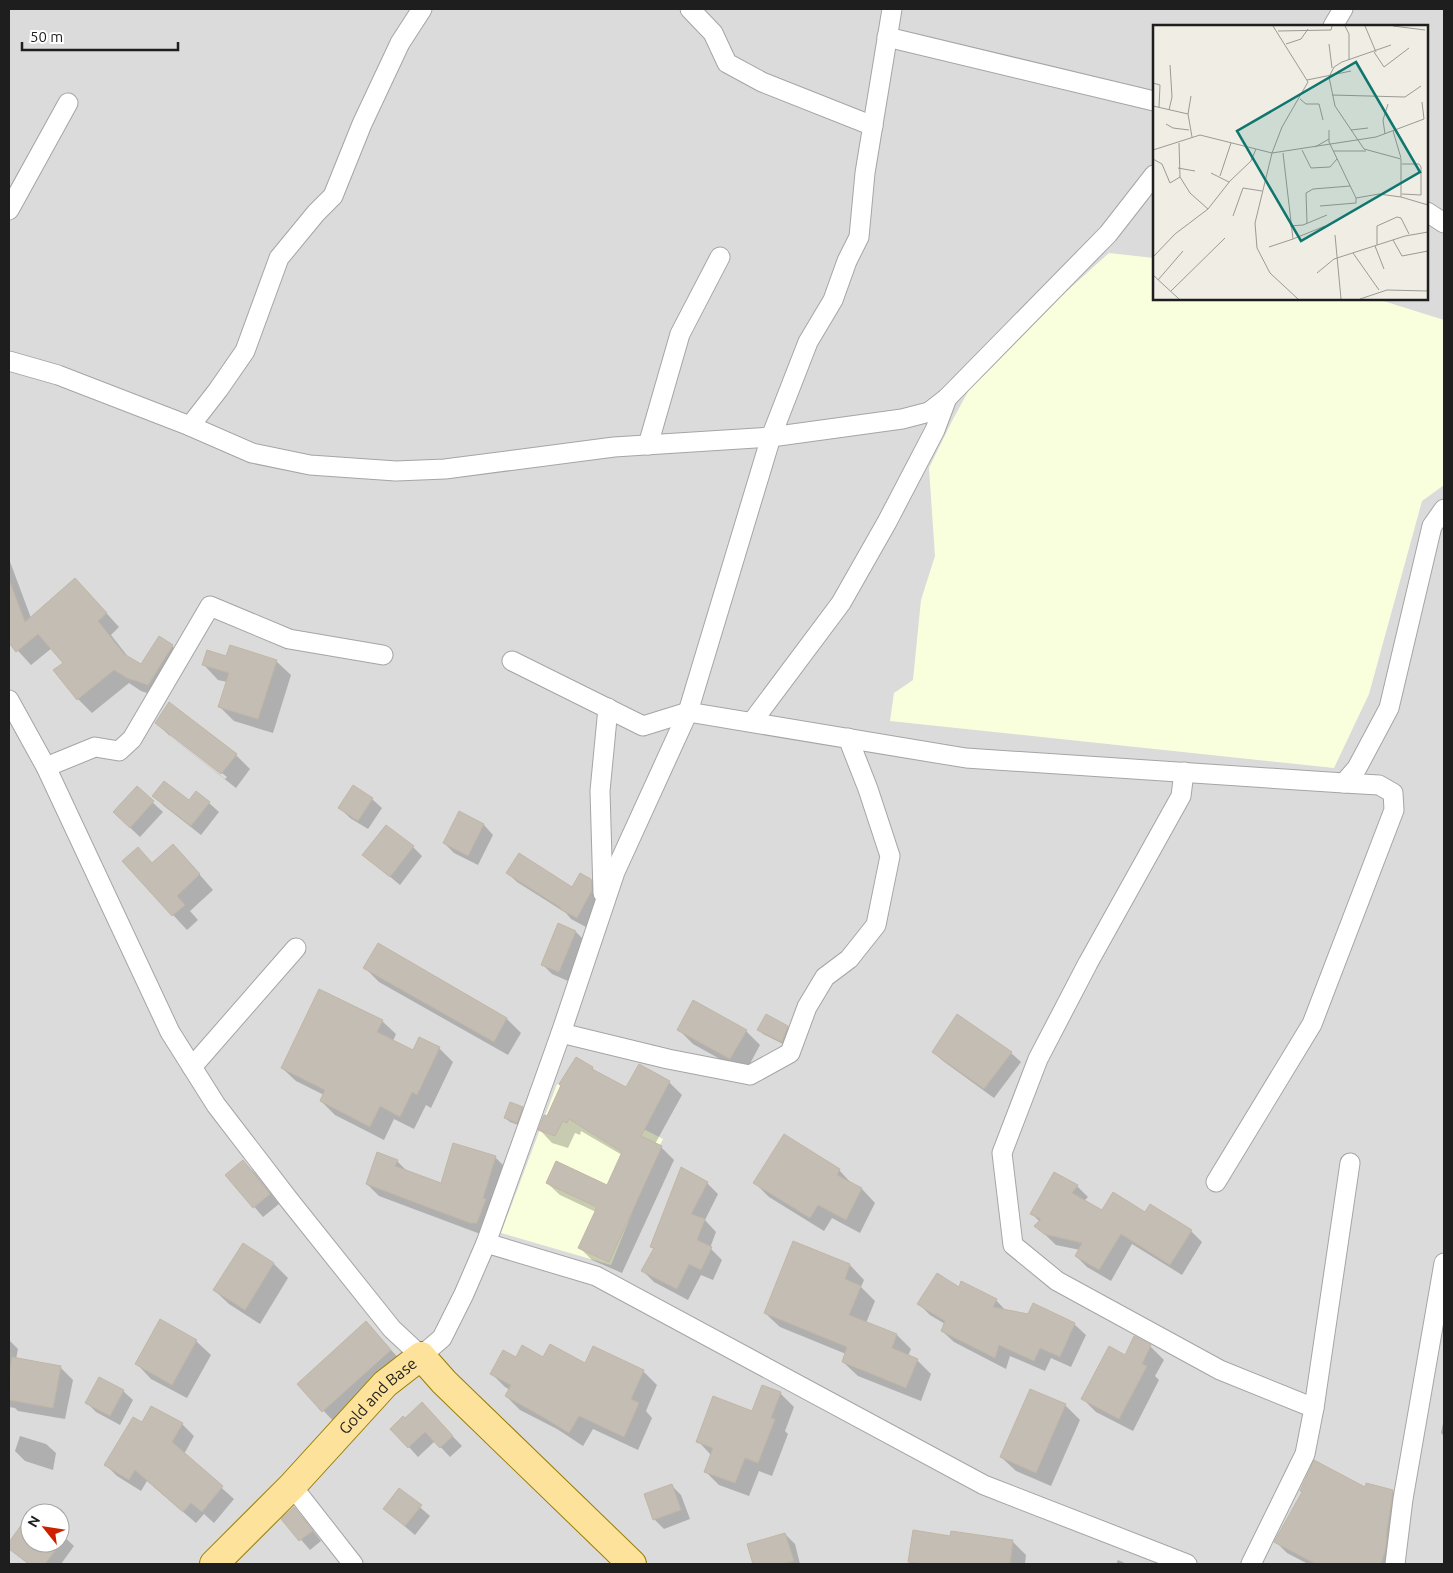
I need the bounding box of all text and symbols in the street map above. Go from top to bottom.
scale bar [22,20,179,52]
inset map [1153,25,1428,300]
text: 50 m [30,28,63,45]
street label: Gold and Base [335,1354,420,1438]
north arrow [20,1503,70,1553]
text: N [24,1513,43,1530]

